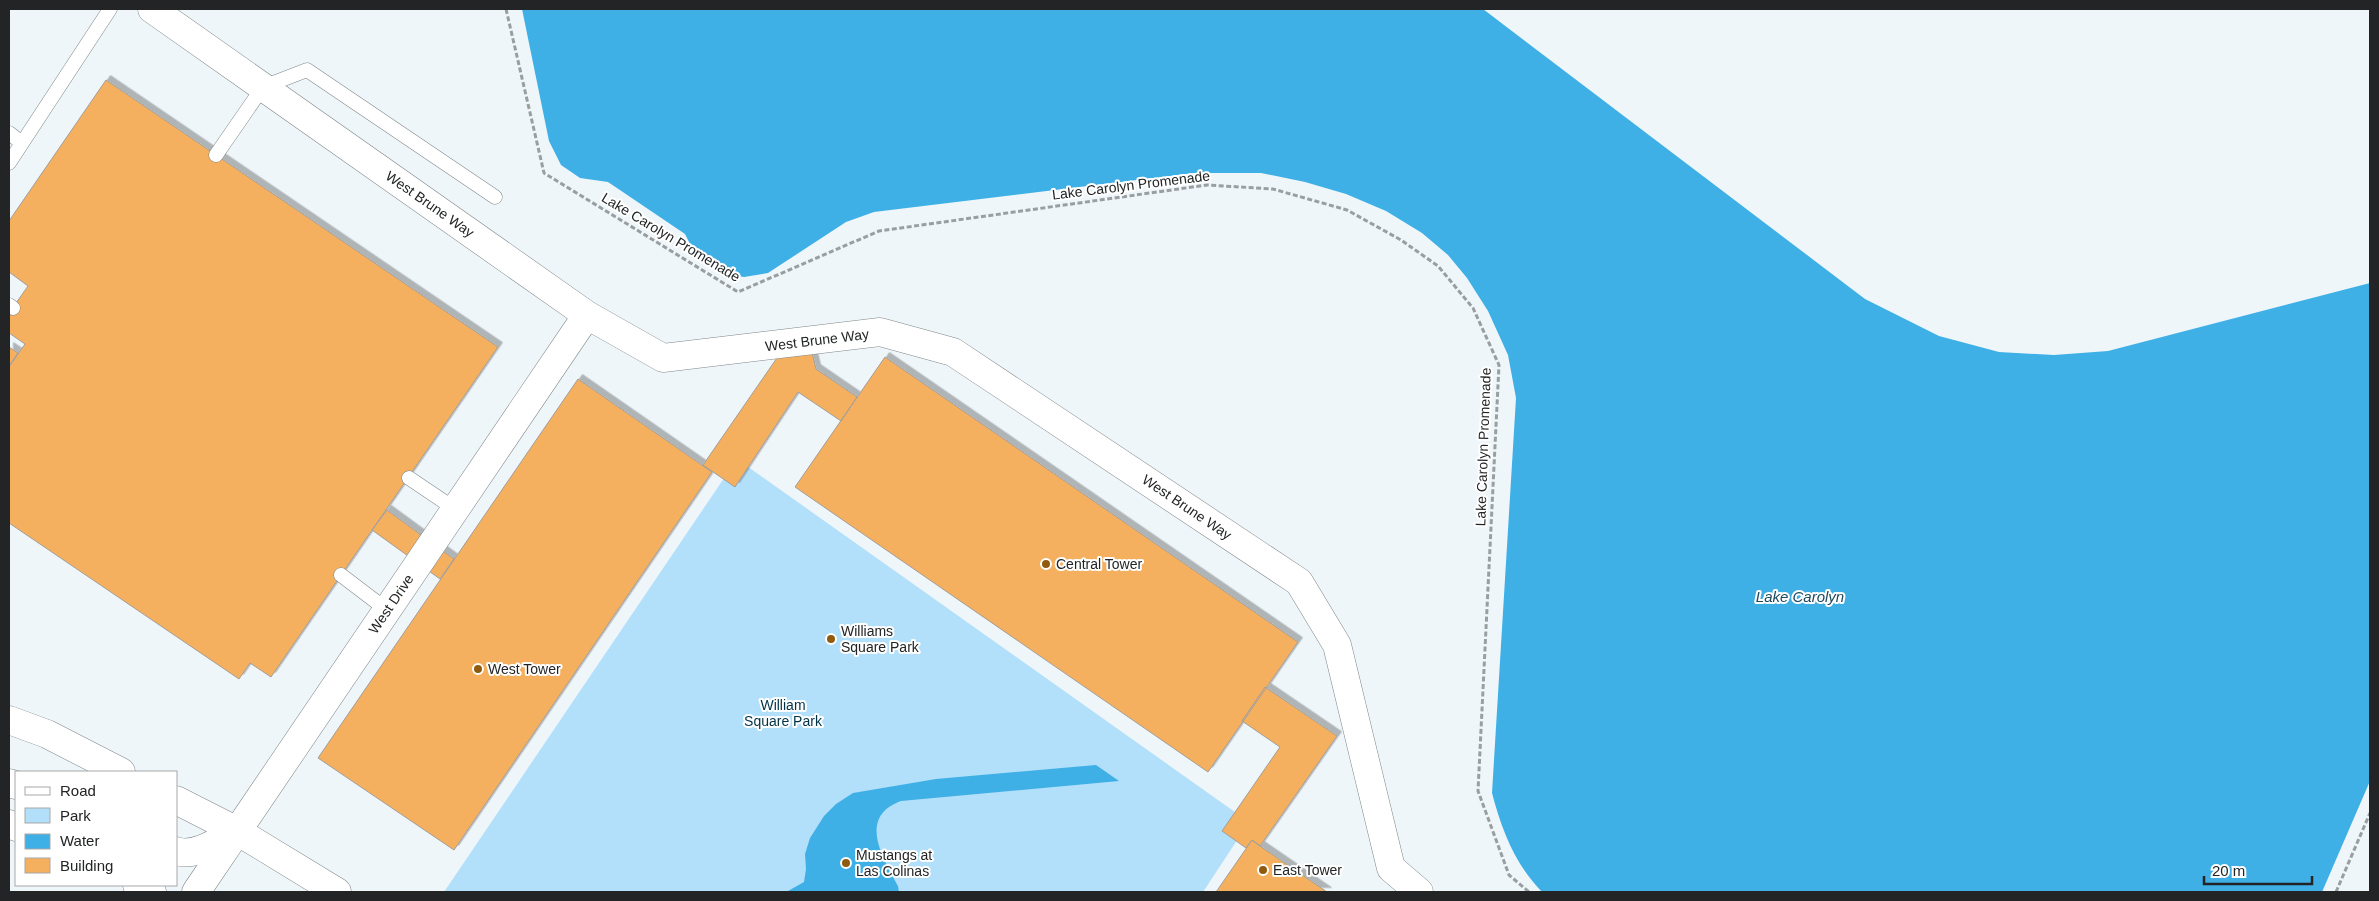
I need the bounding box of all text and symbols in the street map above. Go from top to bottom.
street label: Lake Carolyn Promenade [1051,167,1211,203]
street label: West Brune Way [383,168,477,240]
street label: Lake Carolyn Promenade [599,189,743,285]
street label: West Brune Way [764,326,870,354]
street label: Lake Carolyn Promenade [1472,367,1494,527]
street label: West Brune Way [1139,471,1235,543]
place label: Central Tower [1056,556,1142,572]
marker: Central Tower [1040,558,1052,570]
street label: West Drive [365,571,417,637]
water label: Lake Carolyn [1756,588,1844,605]
place label: Williams Square Park [841,623,920,655]
marker: Williams Square Park [825,633,837,645]
place label: West Tower [488,661,561,677]
marker: West Tower [472,663,484,675]
park label: William Square Park [744,697,823,729]
legend [15,771,178,886]
text: Road [60,782,96,799]
text: Park [60,807,91,824]
text: Water [60,832,99,849]
place label: Mustangs at Las Colinas [856,847,932,879]
scale bar [2204,854,2312,886]
text: Building [60,857,113,874]
marker: Mustangs at Las Colinas [840,857,852,869]
place label: East Tower [1273,862,1342,878]
text: 20 m [2212,862,2245,879]
marker: East Tower [1257,864,1269,876]

